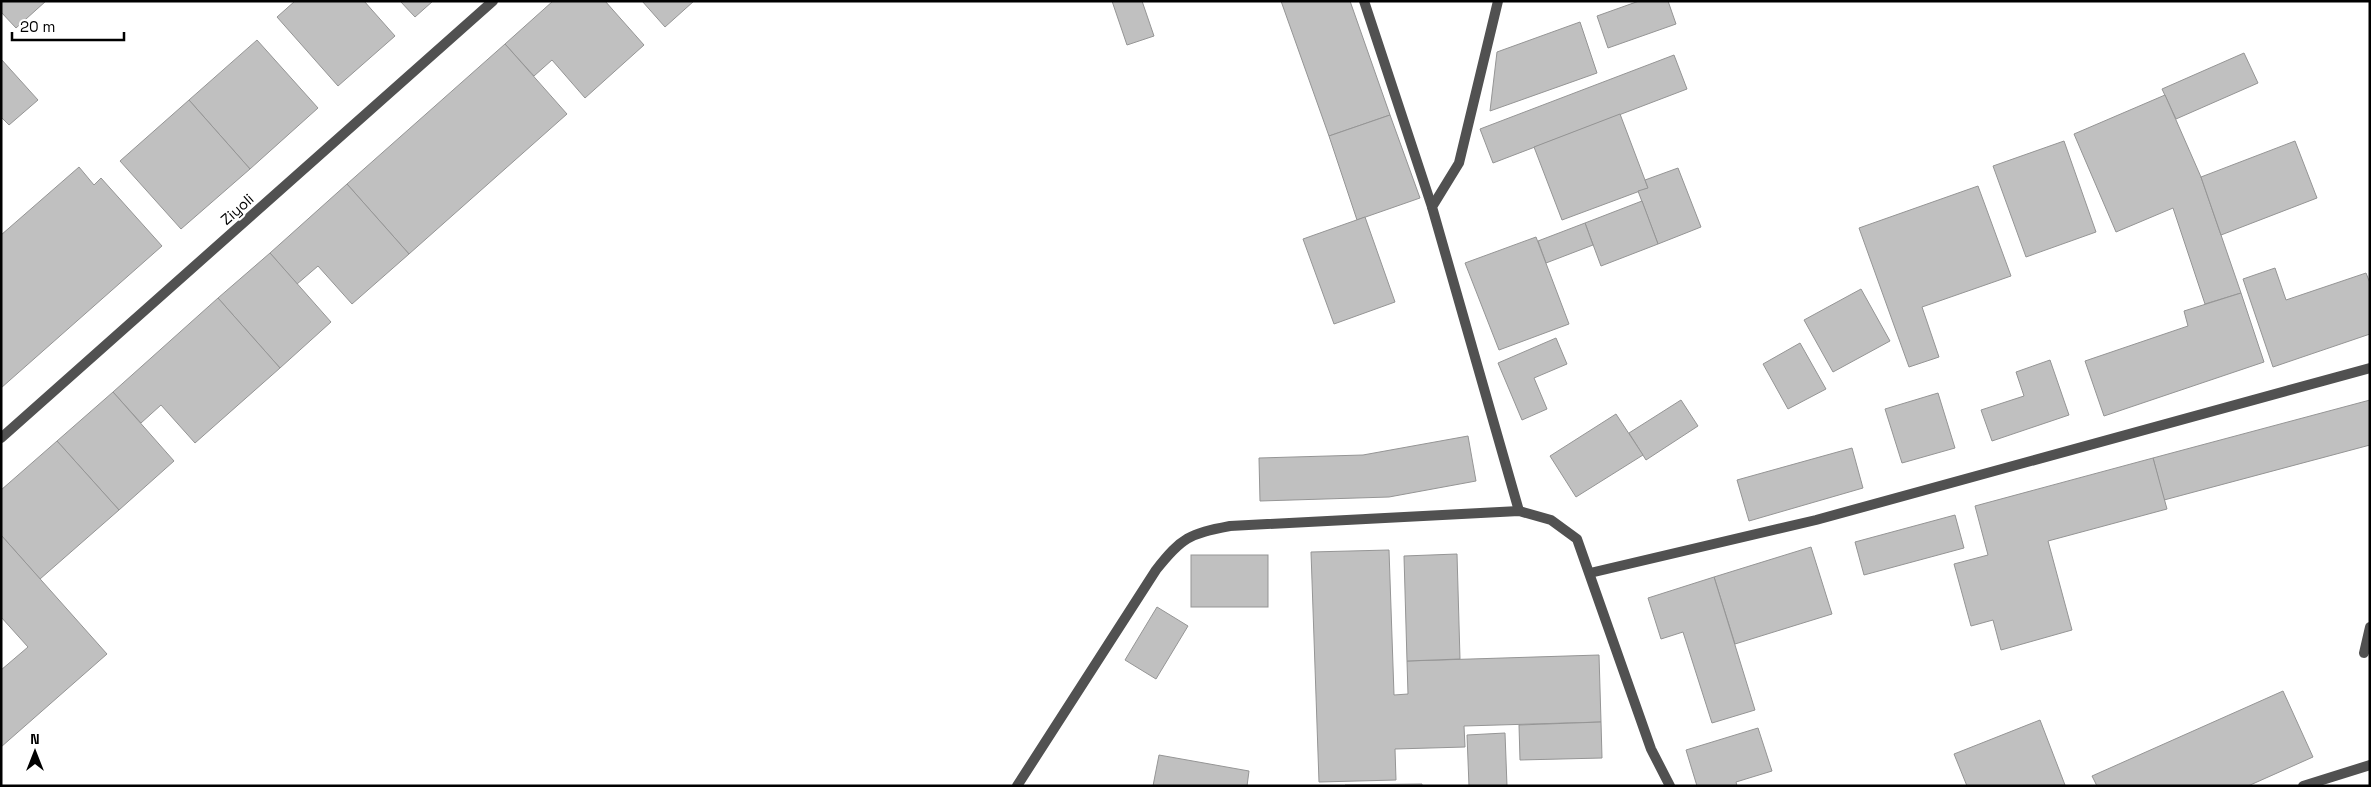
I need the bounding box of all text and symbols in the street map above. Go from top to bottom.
scale bar [12,10,125,42]
text: 20 m [20,17,55,36]
street label: Ziyoli [216,189,258,229]
north arrow [10,727,60,777]
text: N [30,730,40,748]

